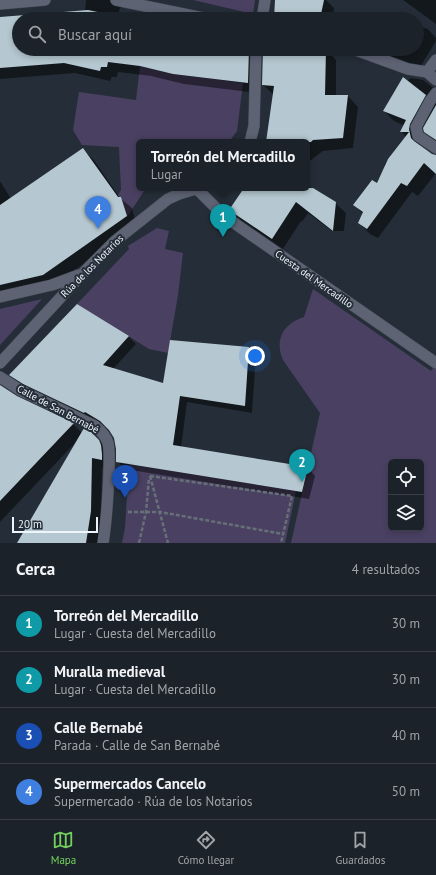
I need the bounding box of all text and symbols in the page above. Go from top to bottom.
search box [12,12,424,56]
icon: search [26,23,48,45]
text: Buscar aquí [58,25,132,44]
popup [136,139,310,191]
text: Torreón del Mercadillo [151,147,295,166]
text: Lugar [151,166,182,183]
pin: 4 [85,196,111,229]
pin: 1 [210,204,236,237]
street label: Rúa de los Notarios [58,232,126,300]
street label: Cuesta del Mercadillo [272,247,356,311]
your location [245,346,265,366]
street label: Calle de San Bernabé [15,382,101,436]
pin: 2 [289,449,315,482]
map controls [388,459,424,531]
button: locate [388,459,424,495]
pin: 3 [112,465,138,498]
button: layers [388,495,424,531]
scale bar [12,515,98,534]
text: 20 m [18,517,42,531]
text: Cerca [16,558,55,580]
text: 4 resultados [352,561,420,578]
text: Torreón del Mercadillo [54,606,198,625]
text: 1 [25,615,33,632]
text: 30 m [392,615,420,632]
text: Lugar · Cuesta del Mercadillo [54,625,216,642]
text: Muralla medieval [54,662,165,681]
text: 2 [25,671,33,688]
text: 30 m [392,671,420,688]
text: Lugar · Cuesta del Mercadillo [54,681,216,698]
text: Calle Bernabé [54,718,143,737]
text: 3 [25,727,33,744]
text: 40 m [392,727,420,744]
text: Parada · Calle de San Bernabé [54,737,220,754]
text: Supermercados Cancelo [54,774,206,793]
text: 4 [25,783,33,800]
text: 50 m [392,783,420,800]
text: Supermercado · Rúa de los Notarios [54,793,252,810]
tab: Mapa [51,829,76,867]
tab: Cómo llegar [178,829,234,867]
tab: Guardados [336,829,385,867]

